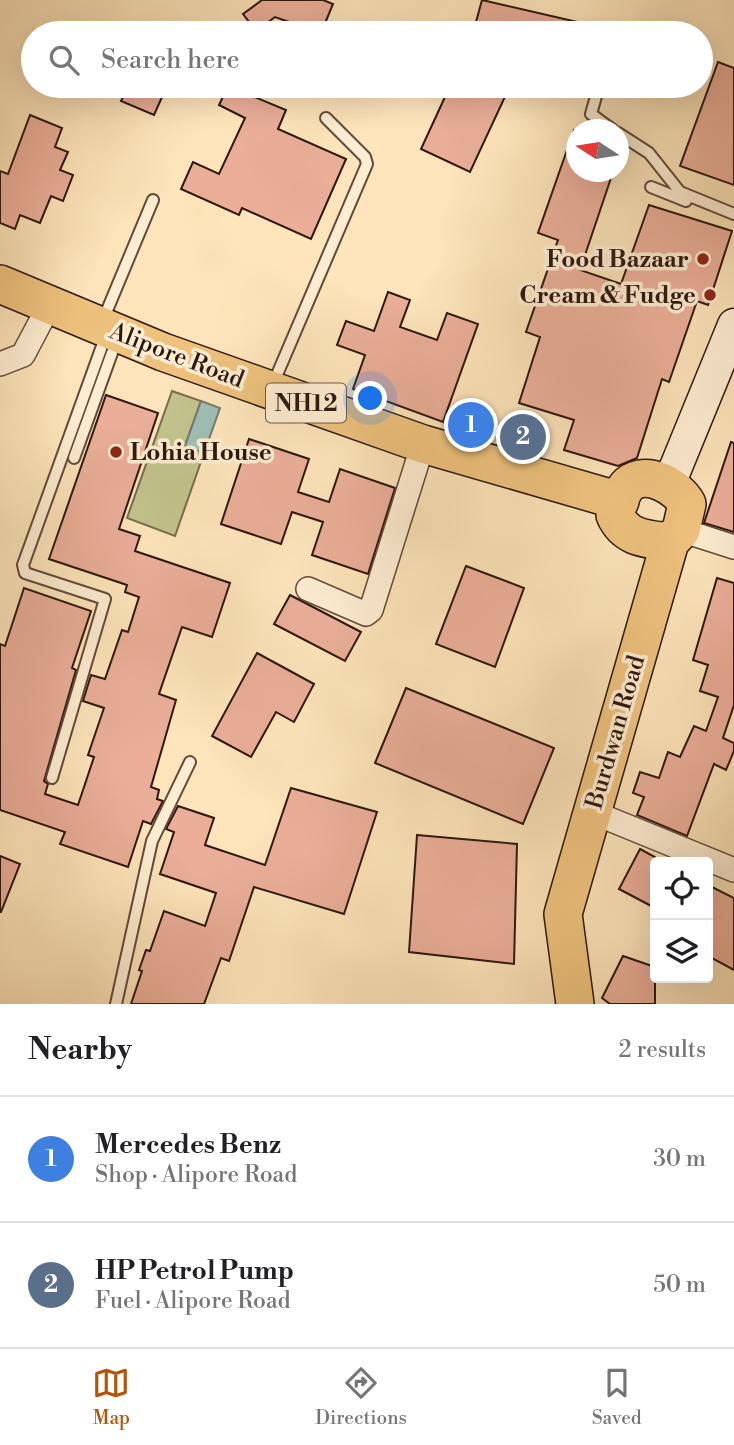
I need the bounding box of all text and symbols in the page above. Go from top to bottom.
search box [21,21,713,98]
icon: search [45,41,83,79]
text: Search here [101,44,240,76]
north arrow [566,119,629,182]
place label: Food Bazaar [546,245,689,275]
marker: Food Bazaar [695,251,711,267]
place label: Cream & Fudge [519,281,696,311]
marker: Cream & Fudge [702,287,718,303]
street label: Alipore Road [104,316,249,395]
your location [353,381,387,415]
road number: NH12 [266,384,346,422]
pin: 1 [448,399,494,451]
pin: 2 [500,411,546,463]
place label: Lohia House [130,438,272,468]
marker: Lohia House [108,444,124,460]
street label: Burdwan Road [579,652,652,813]
map controls [650,857,713,983]
button: locate [650,857,713,920]
button: layers [650,920,713,983]
text: Nearby [28,1031,132,1069]
text: 2 results [619,1036,706,1064]
text: Mercedes Benz [95,1129,281,1161]
text: 1 [45,1145,57,1173]
text: 30 m [653,1145,706,1173]
text: Shop · Alipore Road [95,1161,297,1189]
text: HP Petrol Pump [95,1255,294,1287]
text: 2 [44,1271,58,1299]
text: 50 m [653,1271,706,1299]
text: Fuel · Alipore Road [95,1287,291,1315]
tab: Map [92,1364,130,1430]
tab: Directions [315,1364,407,1430]
tab: Saved [592,1364,642,1430]

